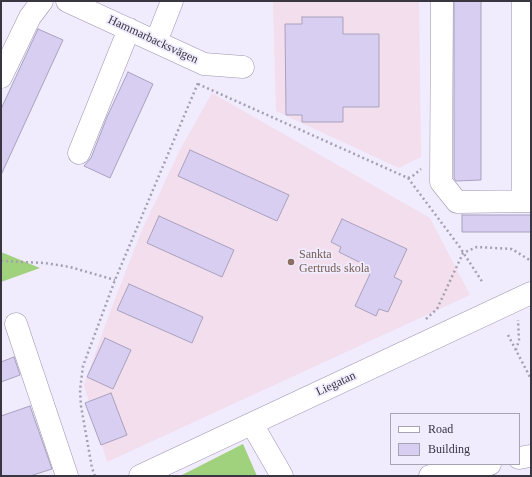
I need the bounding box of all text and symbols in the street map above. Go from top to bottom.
street label: Hammarbacksvägen [106,13,200,67]
place label: Sankta Gertruds skola [299,248,369,276]
marker: Sankta Gertruds skola [286,257,296,267]
street label: Liegatan [314,369,358,399]
legend [390,413,520,465]
text: Road [428,422,453,436]
text: Building [428,442,470,456]

